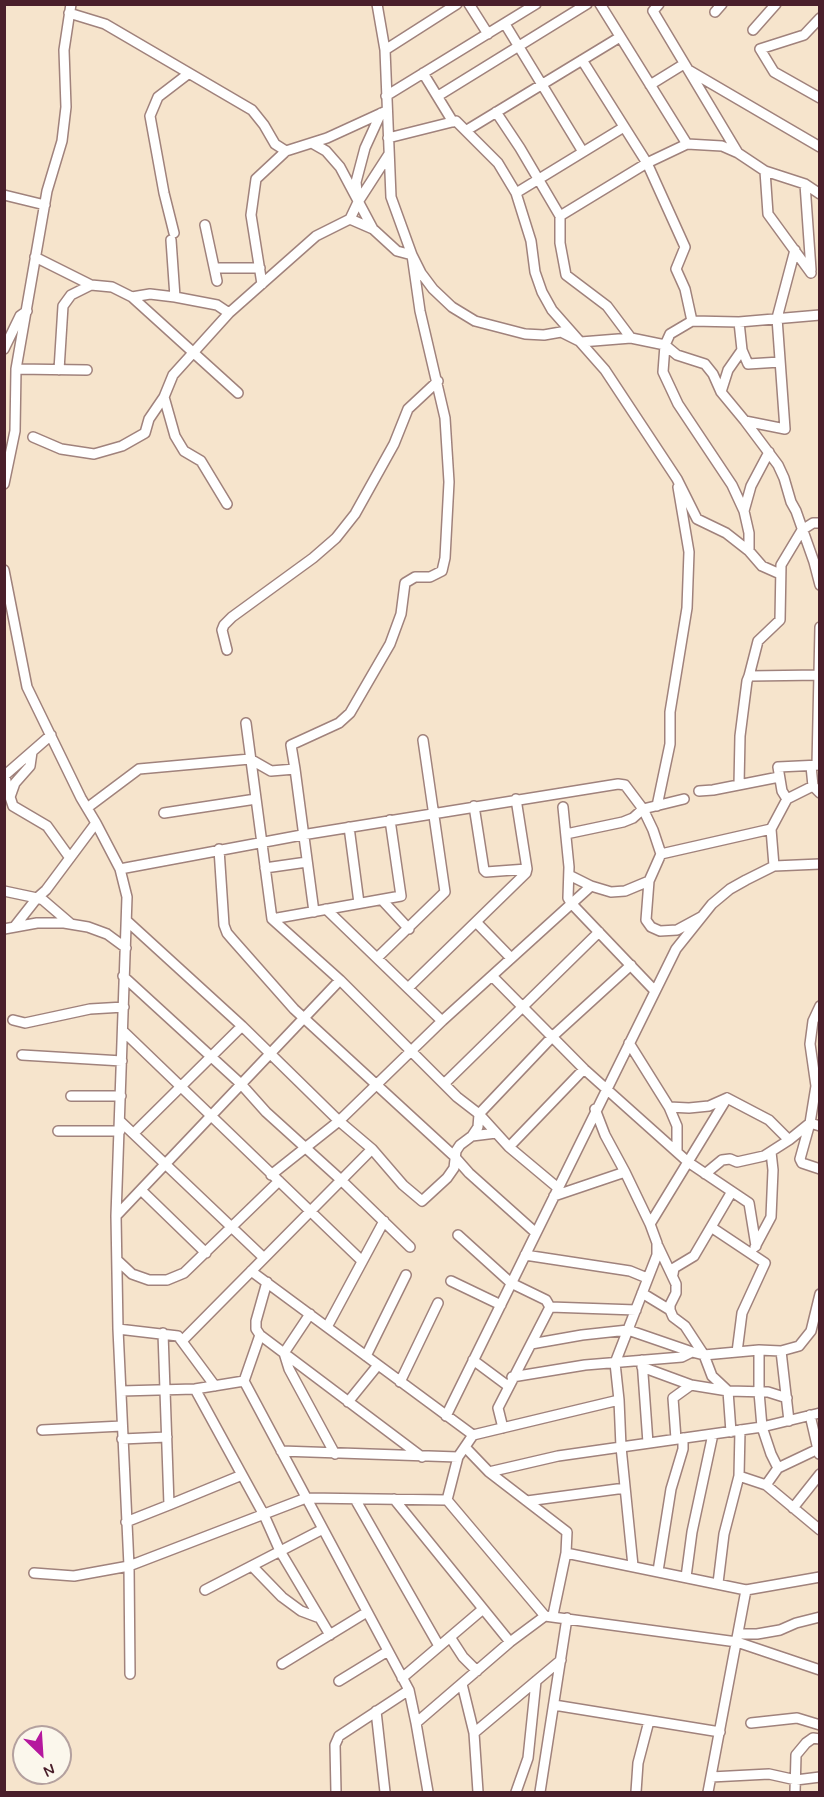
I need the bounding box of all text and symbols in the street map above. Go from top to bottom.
north arrow [12,1725,72,1785]
text: N [40,1758,58,1782]

